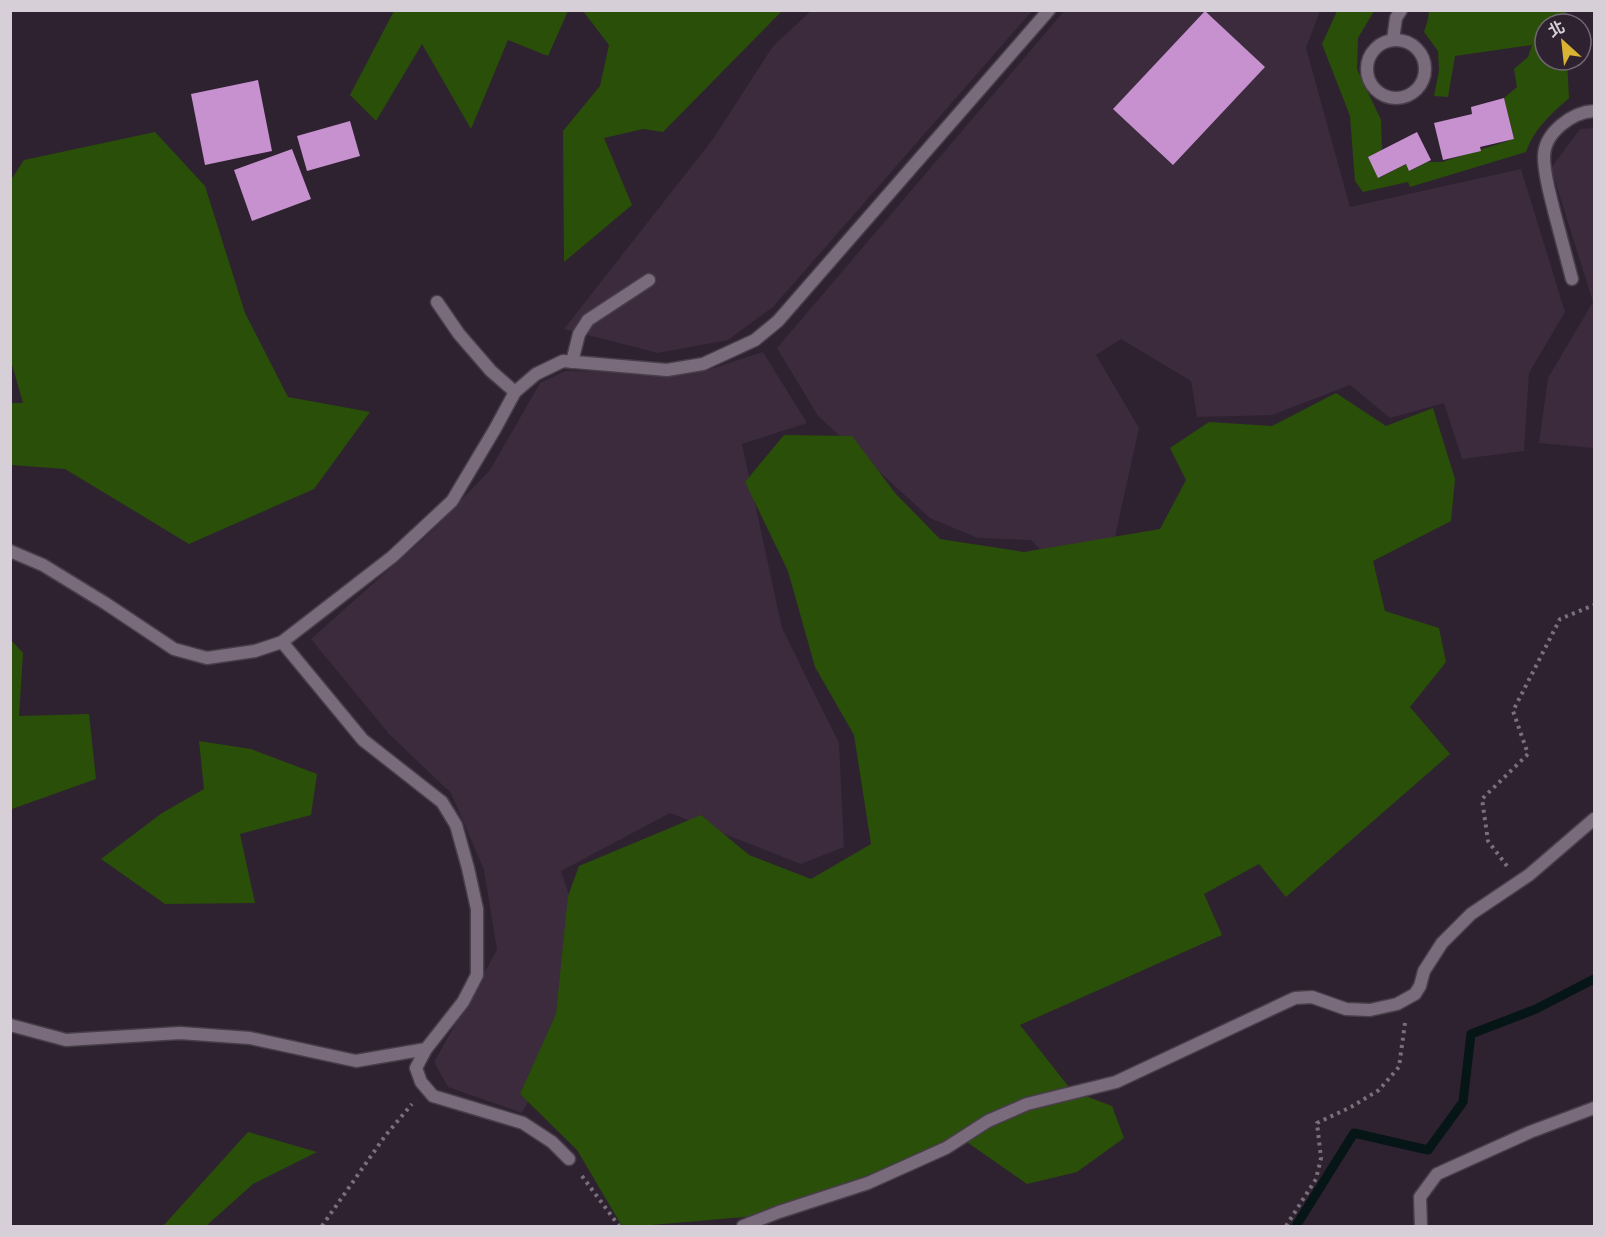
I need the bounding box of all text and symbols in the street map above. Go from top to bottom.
north arrow [1533,12,1593,72]
text: 北 [1545,17,1567,40]

